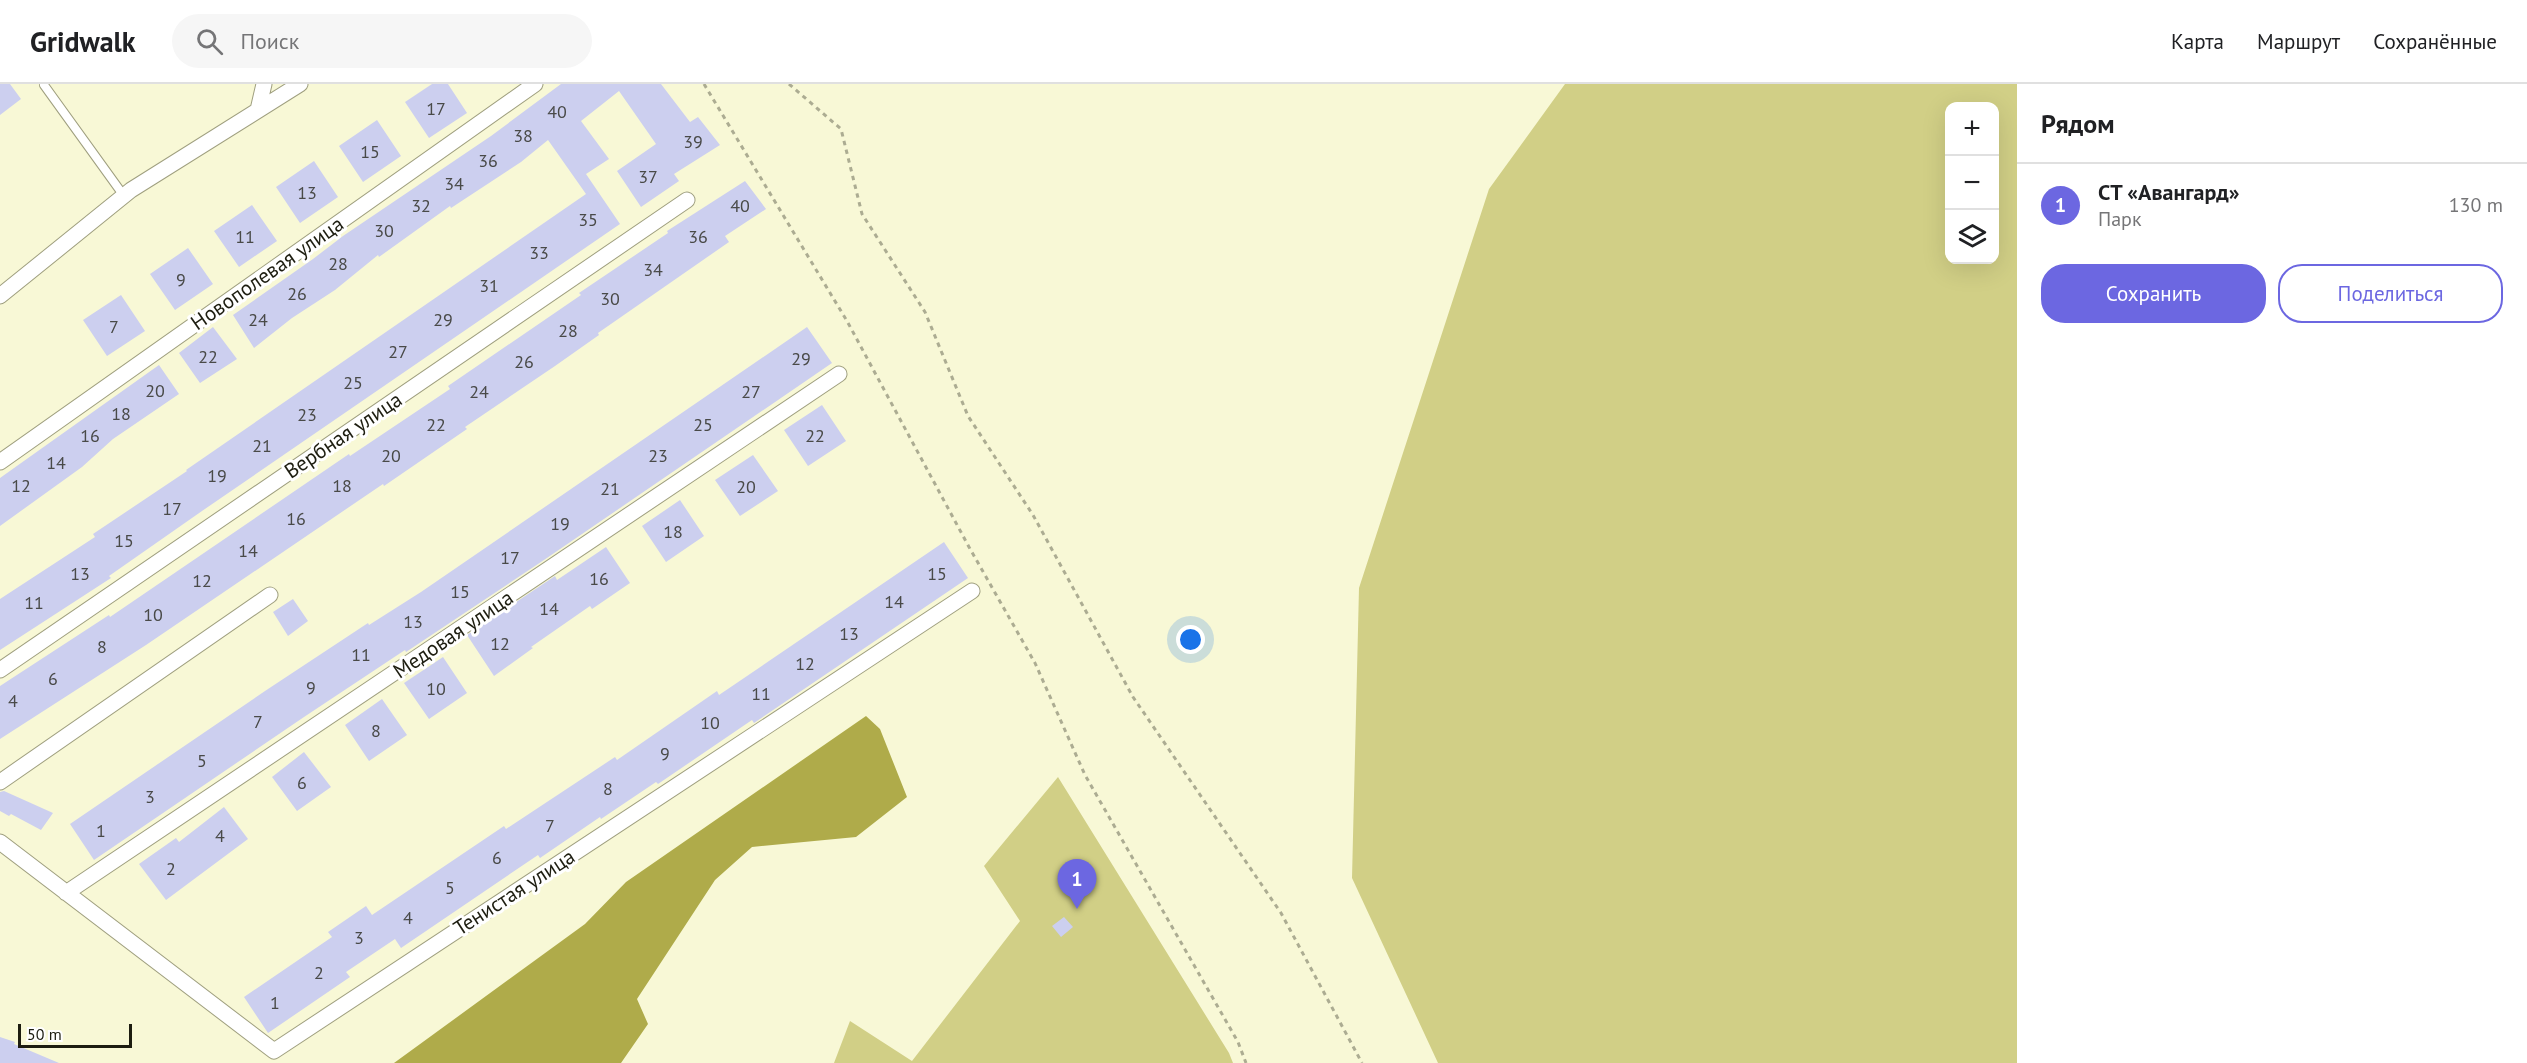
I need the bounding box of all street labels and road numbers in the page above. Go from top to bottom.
street label: Новополевая улица [185,210,349,336]
street label: Вербная улица [279,386,407,484]
street label: Медовая улица [388,584,518,684]
street label: Тенистая улица [448,843,580,941]

